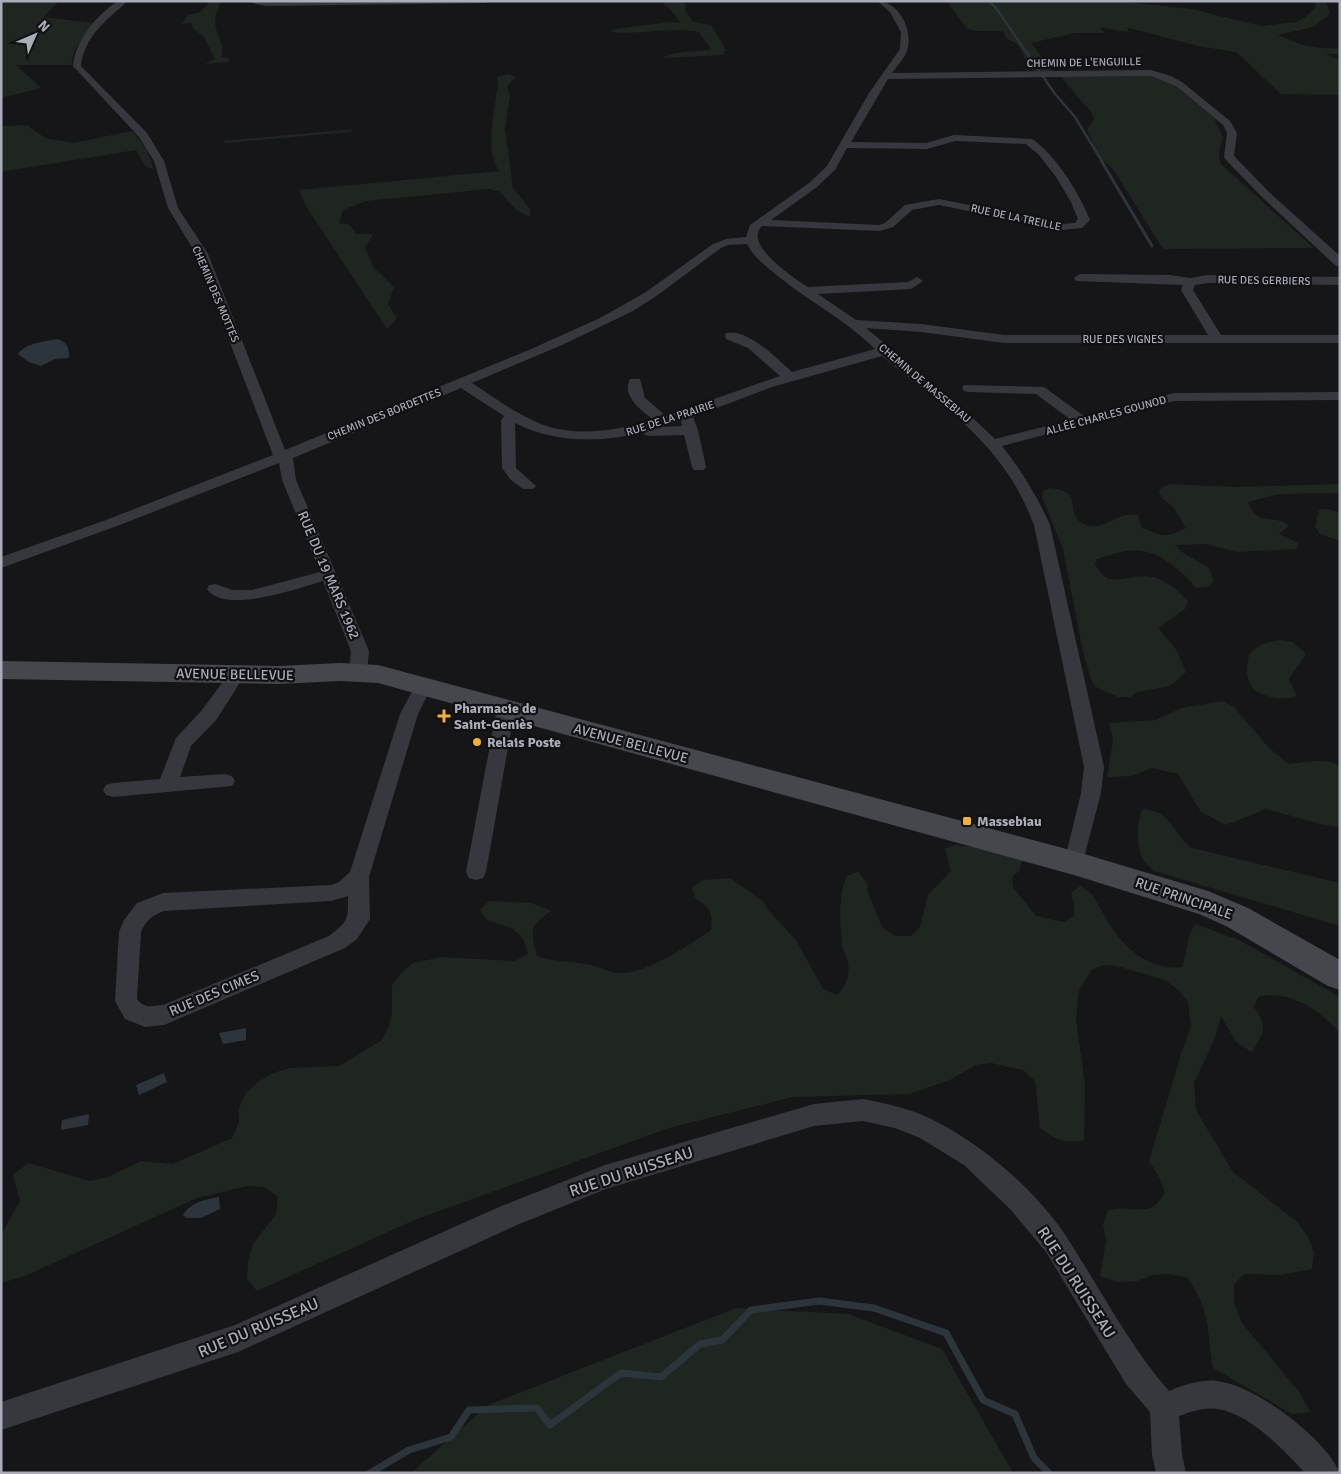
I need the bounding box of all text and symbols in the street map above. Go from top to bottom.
north arrow [10,10,60,60]
text: N [34,17,53,36]
street label: CHEMIN DE L'ENGUILLE [1026,55,1142,70]
street label: RUE DE LA TREILLE [970,202,1062,233]
street label: CHEMIN DES MOTTES [189,244,242,344]
street label: RUE DES GERBIERS [1217,273,1311,288]
street label: RUE DES VIGNES [1083,333,1163,346]
street label: CHEMIN DE MASSEBIAU [876,341,973,426]
street label: CHEMIN DES BORDETTES [325,386,443,443]
street label: ALLÉE CHARLES GOUNOD [1044,392,1168,438]
street label: RUE DE LA PRAIRIE [624,398,716,439]
street label: RUE DU 19 MARS 1962 [294,509,363,642]
street label: AVENUE BELLEVUE [176,665,294,684]
place label: Pharmacie de Saint-Geniès [454,700,537,733]
marker: Pharmacie de Saint-Geniès [438,710,450,722]
street label: AVENUE BELLEVUE [572,720,690,767]
place label: Relais Poste [487,734,561,751]
marker: Relais Poste [471,736,483,748]
place label: Massebiau [977,813,1042,830]
marker: Massebiau [961,815,973,827]
street label: RUE PRINCIPALE [1133,874,1235,923]
street label: RUE DES CIMES [167,967,262,1020]
street label: RUE DU RUISSEAU [567,1142,696,1201]
street label: RUE DU RUISSEAU [1033,1223,1120,1342]
street label: RUE DU RUISSEAU [195,1294,322,1362]

